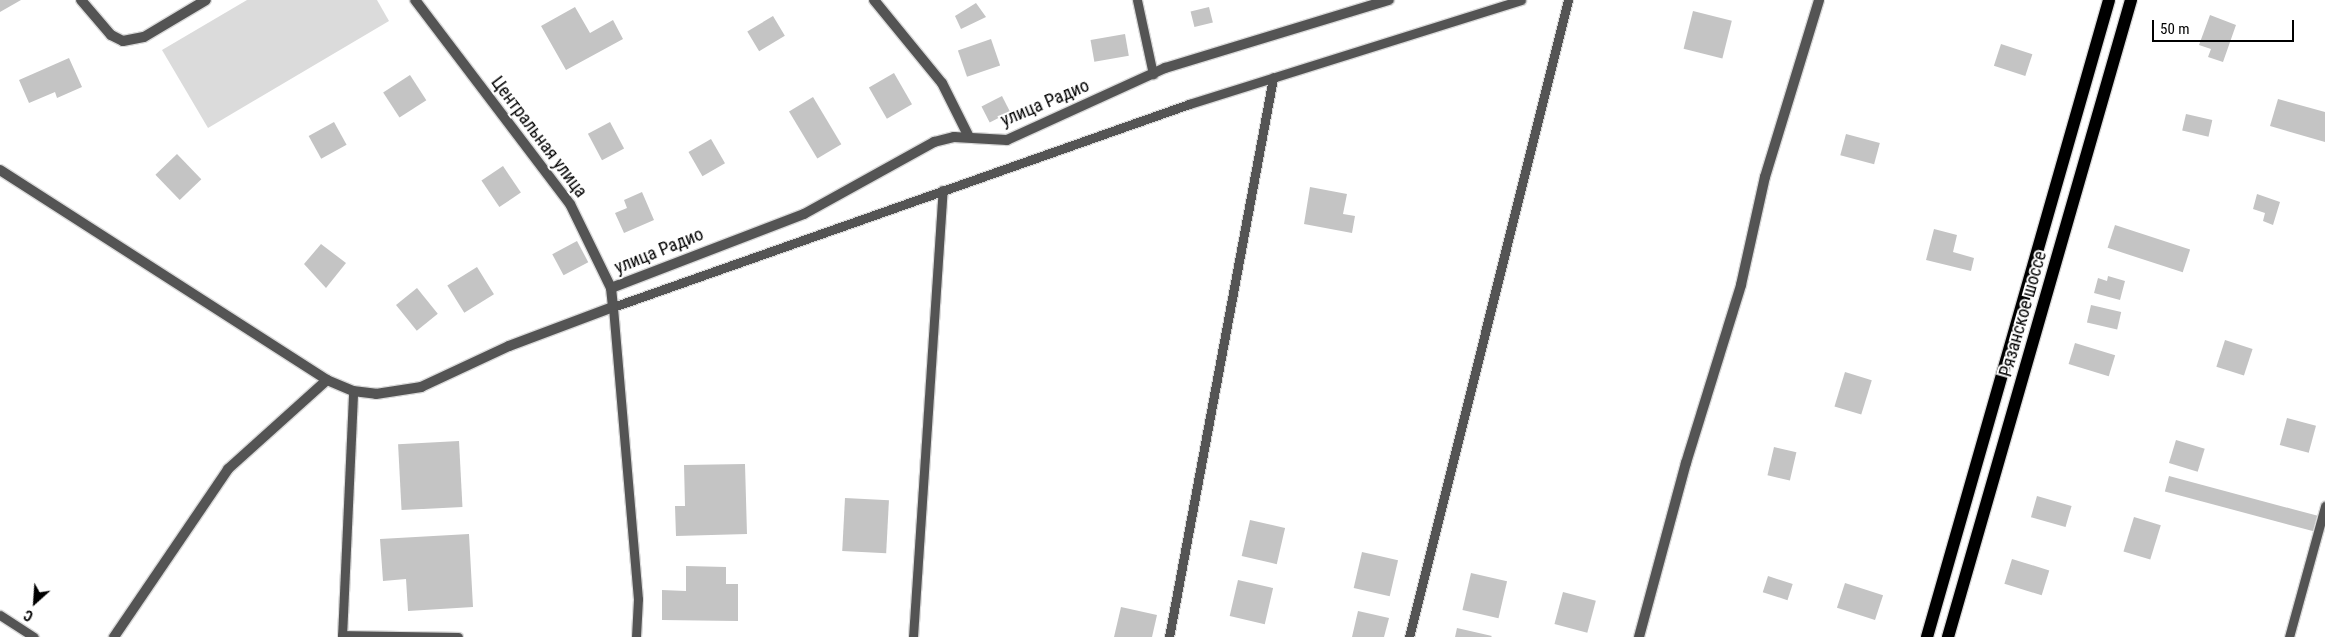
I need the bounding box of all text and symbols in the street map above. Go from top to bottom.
scale bar [2155,10,2298,42]
text: 50 m [2160,20,2190,38]
street label: Центральная улица [486,72,592,202]
street label: улица Радио [998,75,1092,131]
street label: улица Радио [611,223,707,279]
street label: Рязанское шоссе [1995,249,2051,379]
north arrow [10,577,60,627]
text: С [21,607,36,624]

